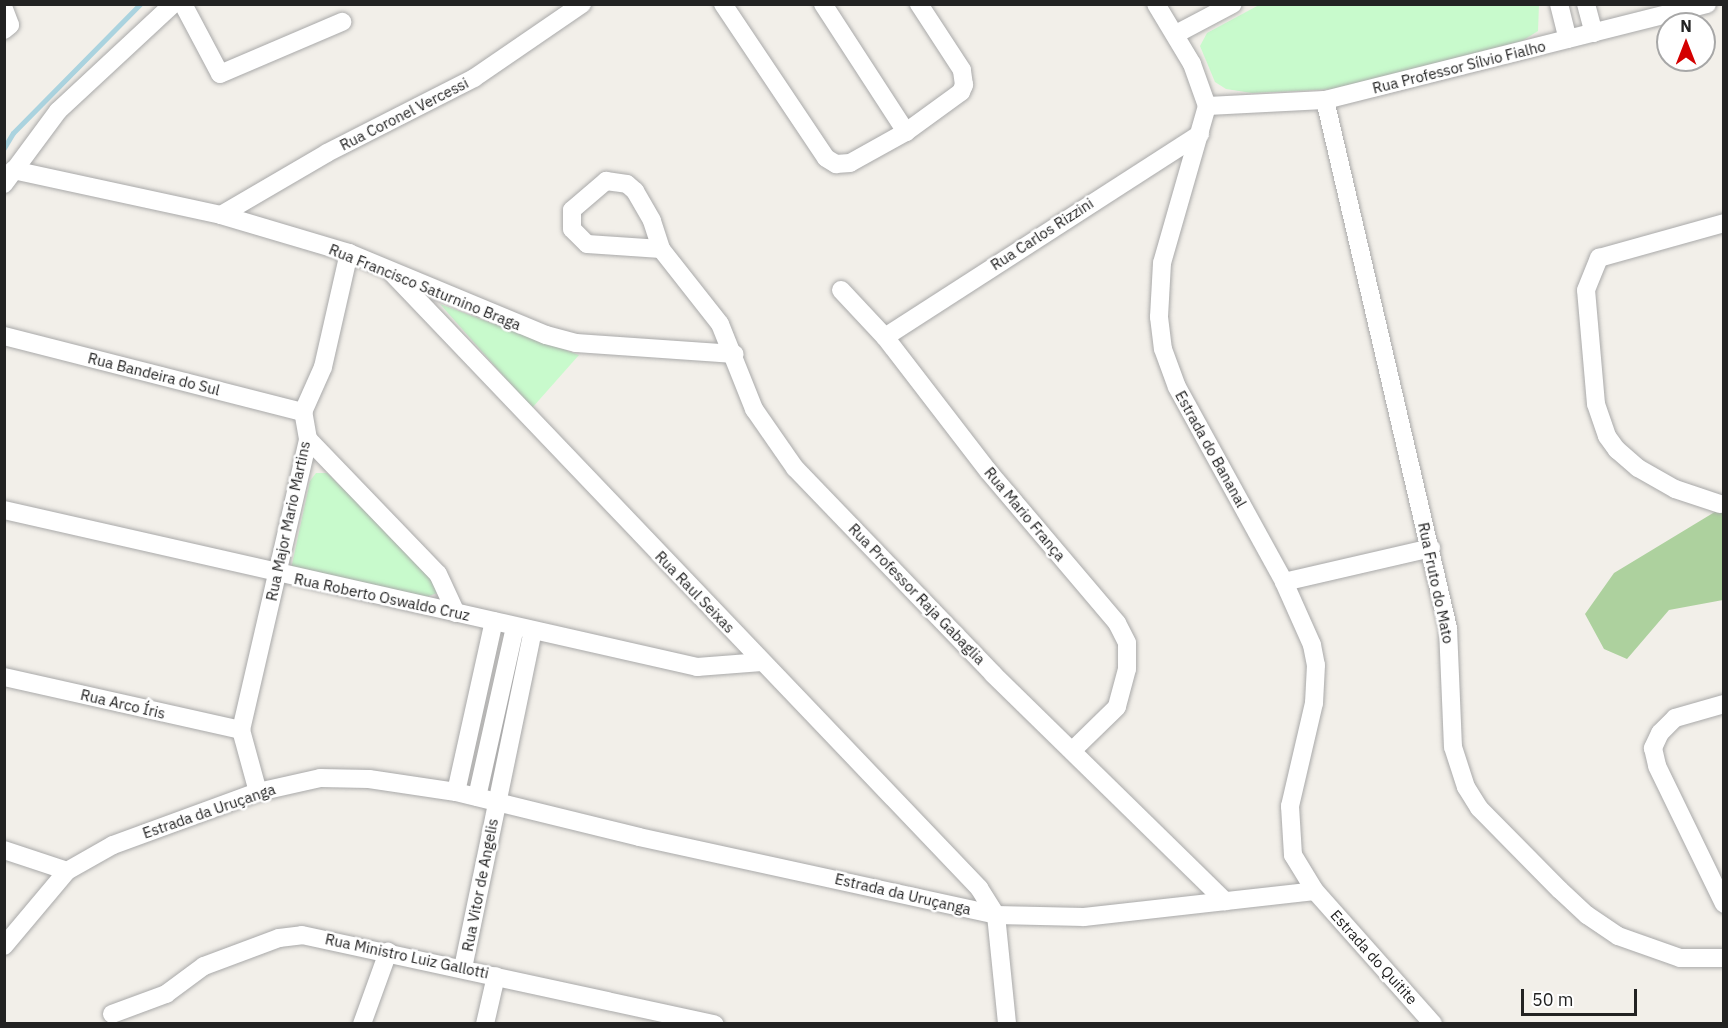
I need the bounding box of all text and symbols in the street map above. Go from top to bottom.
north arrow [1656,12,1716,72]
text: N [1680,16,1692,36]
street label: Rua Professor Sílvio Fialho [1370,37,1548,97]
street label: Rua Coronel Vercessi [337,74,471,154]
street label: Rua Carlos Rizzini [987,194,1097,274]
street label: Rua Francisco Saturnino Braga [326,240,524,334]
street label: Rua Bandeira do Sul [86,349,222,399]
street label: Estrada do Bananal [1171,388,1251,510]
street label: Rua Major Mario Martins [262,439,314,603]
street label: Rua Mario França [981,464,1069,564]
street label: Rua Professor Raja Gabaglia [845,520,989,668]
street label: Rua Fruto do Mato [1414,521,1458,645]
street label: Rua Raul Seixas [651,547,739,637]
street label: Rua Roberto Oswaldo Cruz [292,570,472,624]
street label: Rua Arco Íris [79,685,167,723]
street label: Estrada da Uruçanga [140,780,278,842]
street label: Rua Vitor de Angelis [458,817,502,953]
street label: Estrada da Uruçanga [833,870,973,918]
street label: Estrada do Quitite [1327,906,1421,1008]
street label: Rua Ministro Luiz Gallotti [324,930,490,982]
scale bar [1524,977,1640,1015]
text: 50 m [1532,988,1574,1011]

